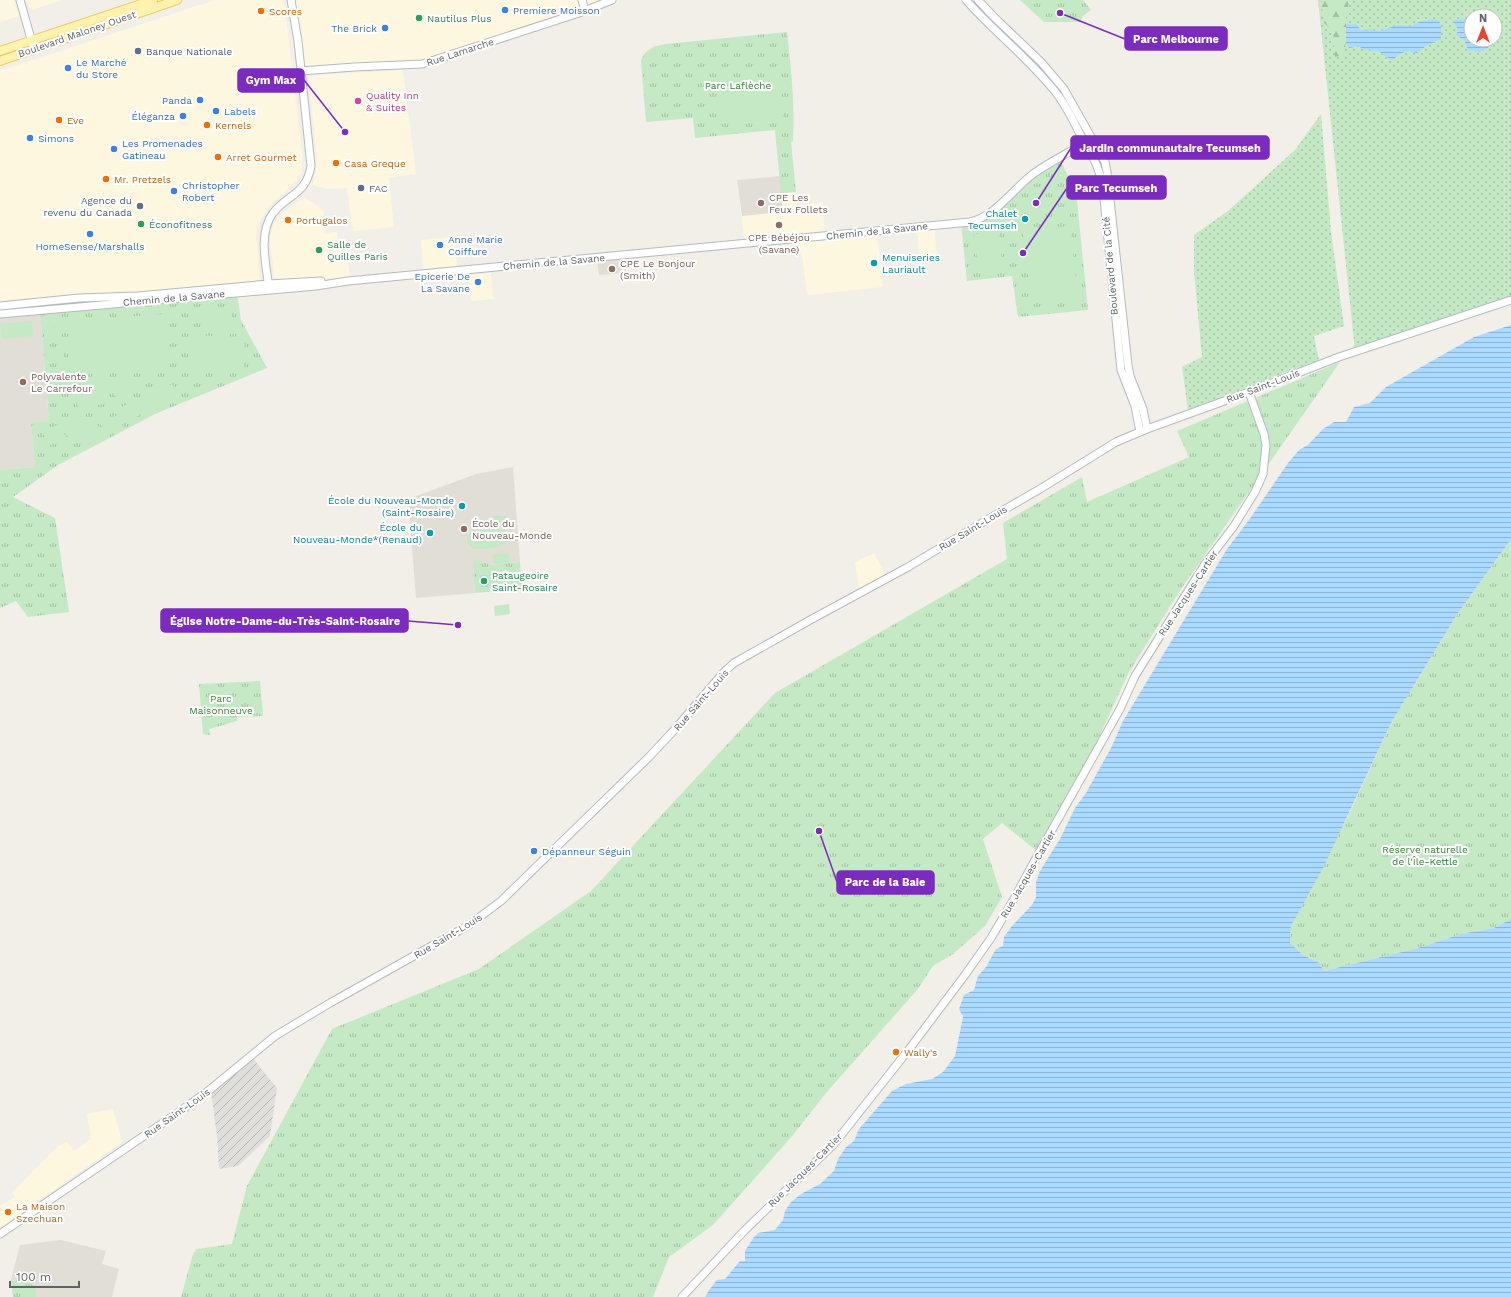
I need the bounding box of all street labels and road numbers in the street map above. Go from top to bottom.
street label: Boulevard Maloney Ouest [17,8,138,59]
street label: Rue Lamarche [425,36,495,68]
street label: Boulevard de la Cité [1100,216,1120,316]
street label: Chemin de la Savane [825,220,929,242]
street label: Chemin de la Savane [502,252,606,272]
street label: Chemin de la Savane [122,288,226,308]
street label: Rue Saint-Louis [1225,367,1301,405]
street label: Rue Saint-Louis [937,503,1009,553]
street label: Rue Jacques-Cartier [1156,548,1220,638]
street label: Rue Saint-Louis [671,667,731,733]
street label: Rue Jacques-Cartier [998,828,1058,920]
street label: Rue Saint-Louis [412,911,484,961]
street label: Rue Saint-Louis [142,1086,212,1140]
street label: Rue Jacques-Cartier [766,1131,844,1209]

